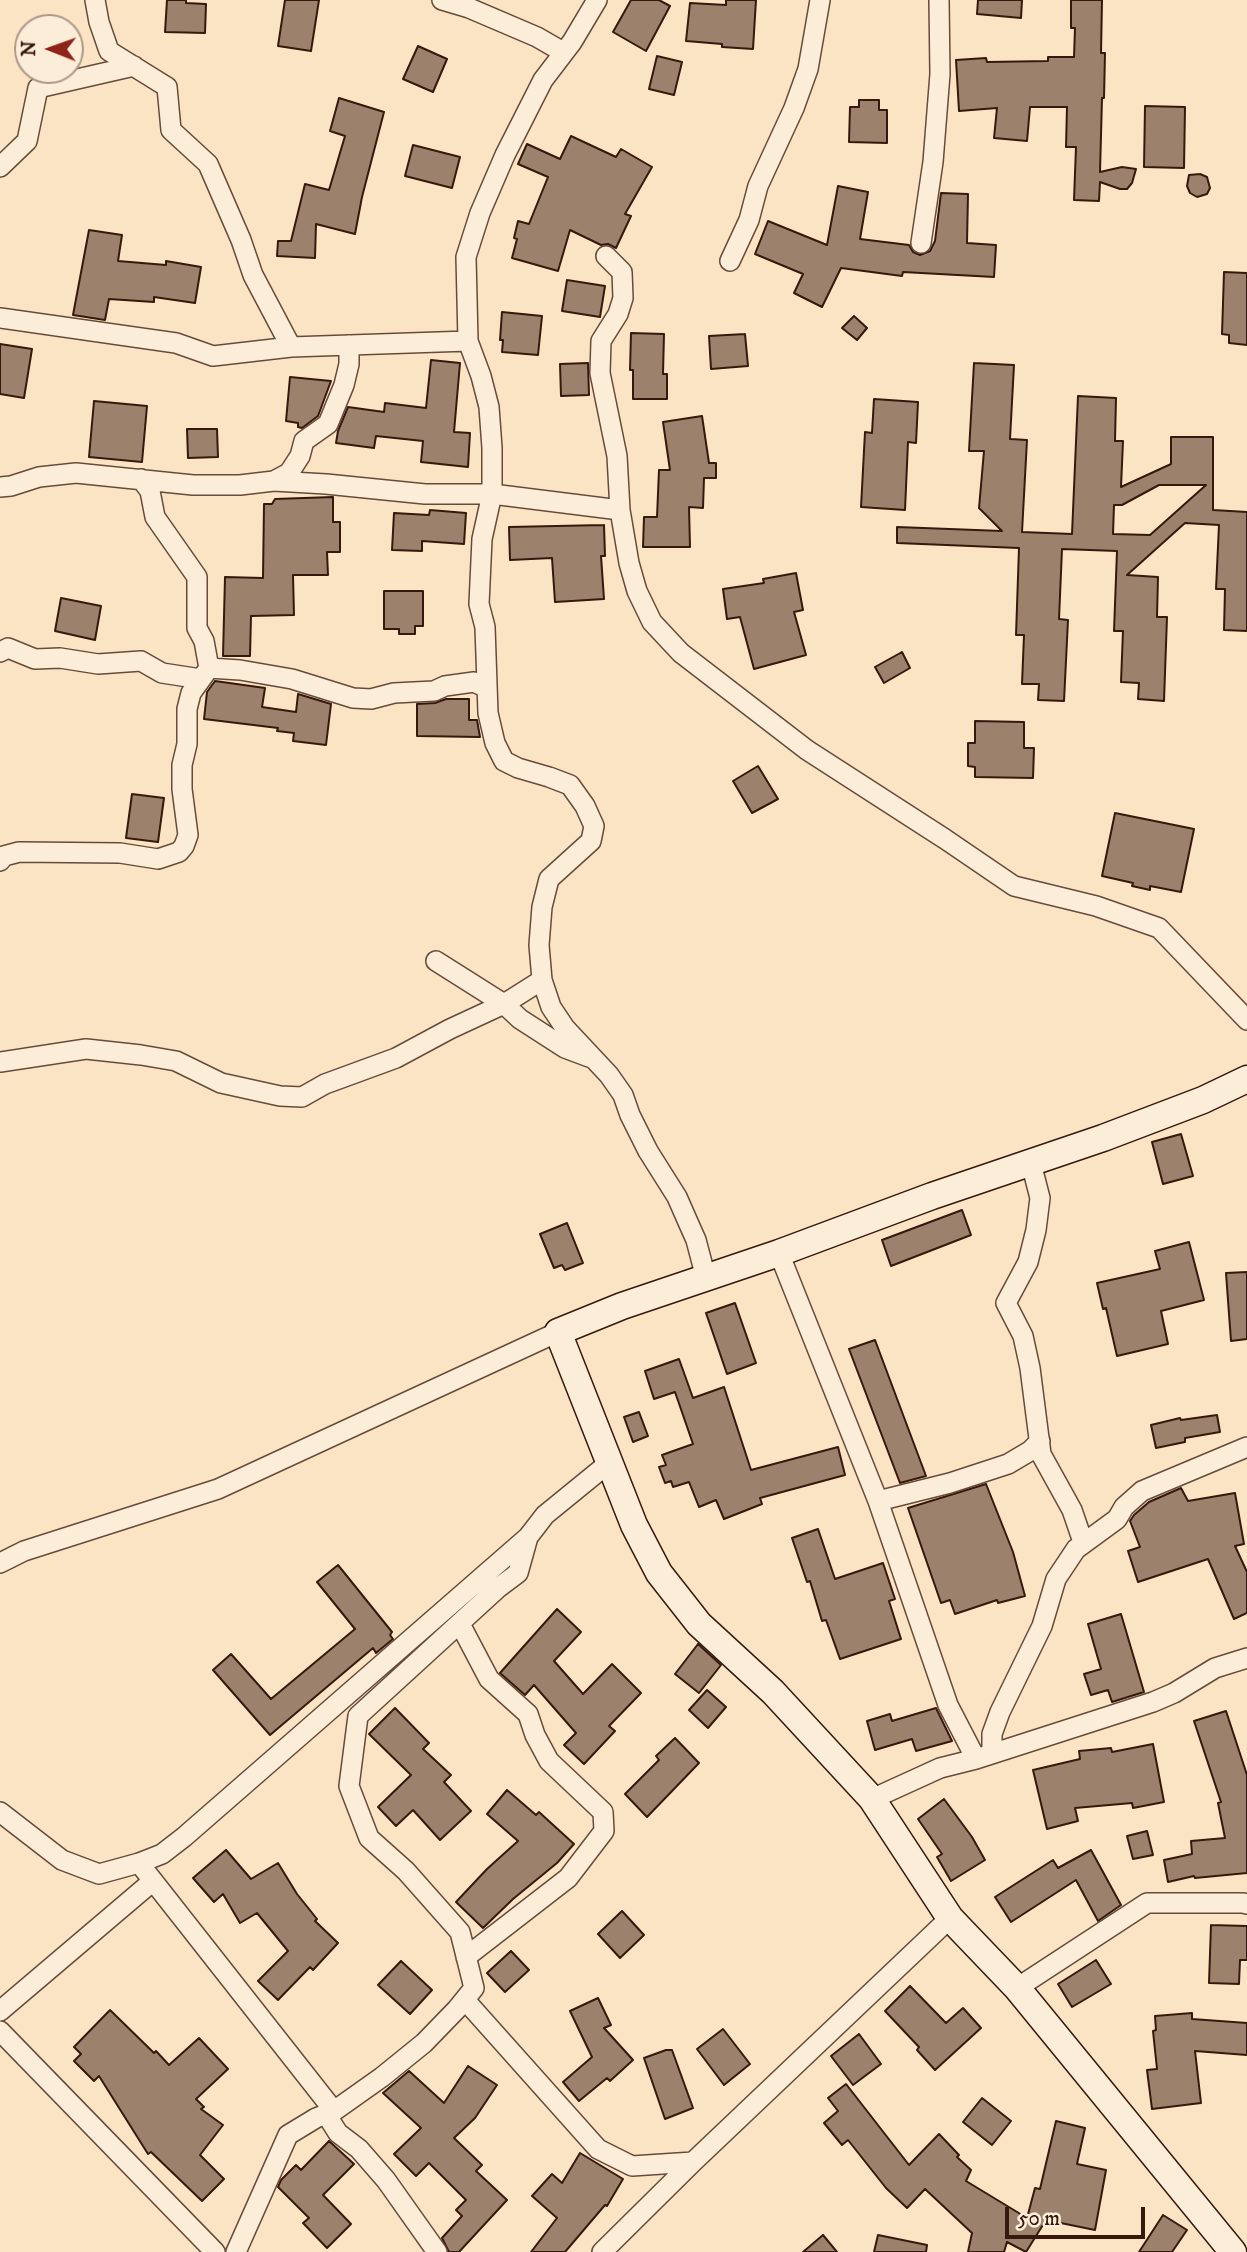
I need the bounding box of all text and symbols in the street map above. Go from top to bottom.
north arrow [14,14,84,84]
text: N [18,41,41,57]
scale bar [1009,2192,1149,2236]
text: 50 m [1018,2206,1060,2232]

